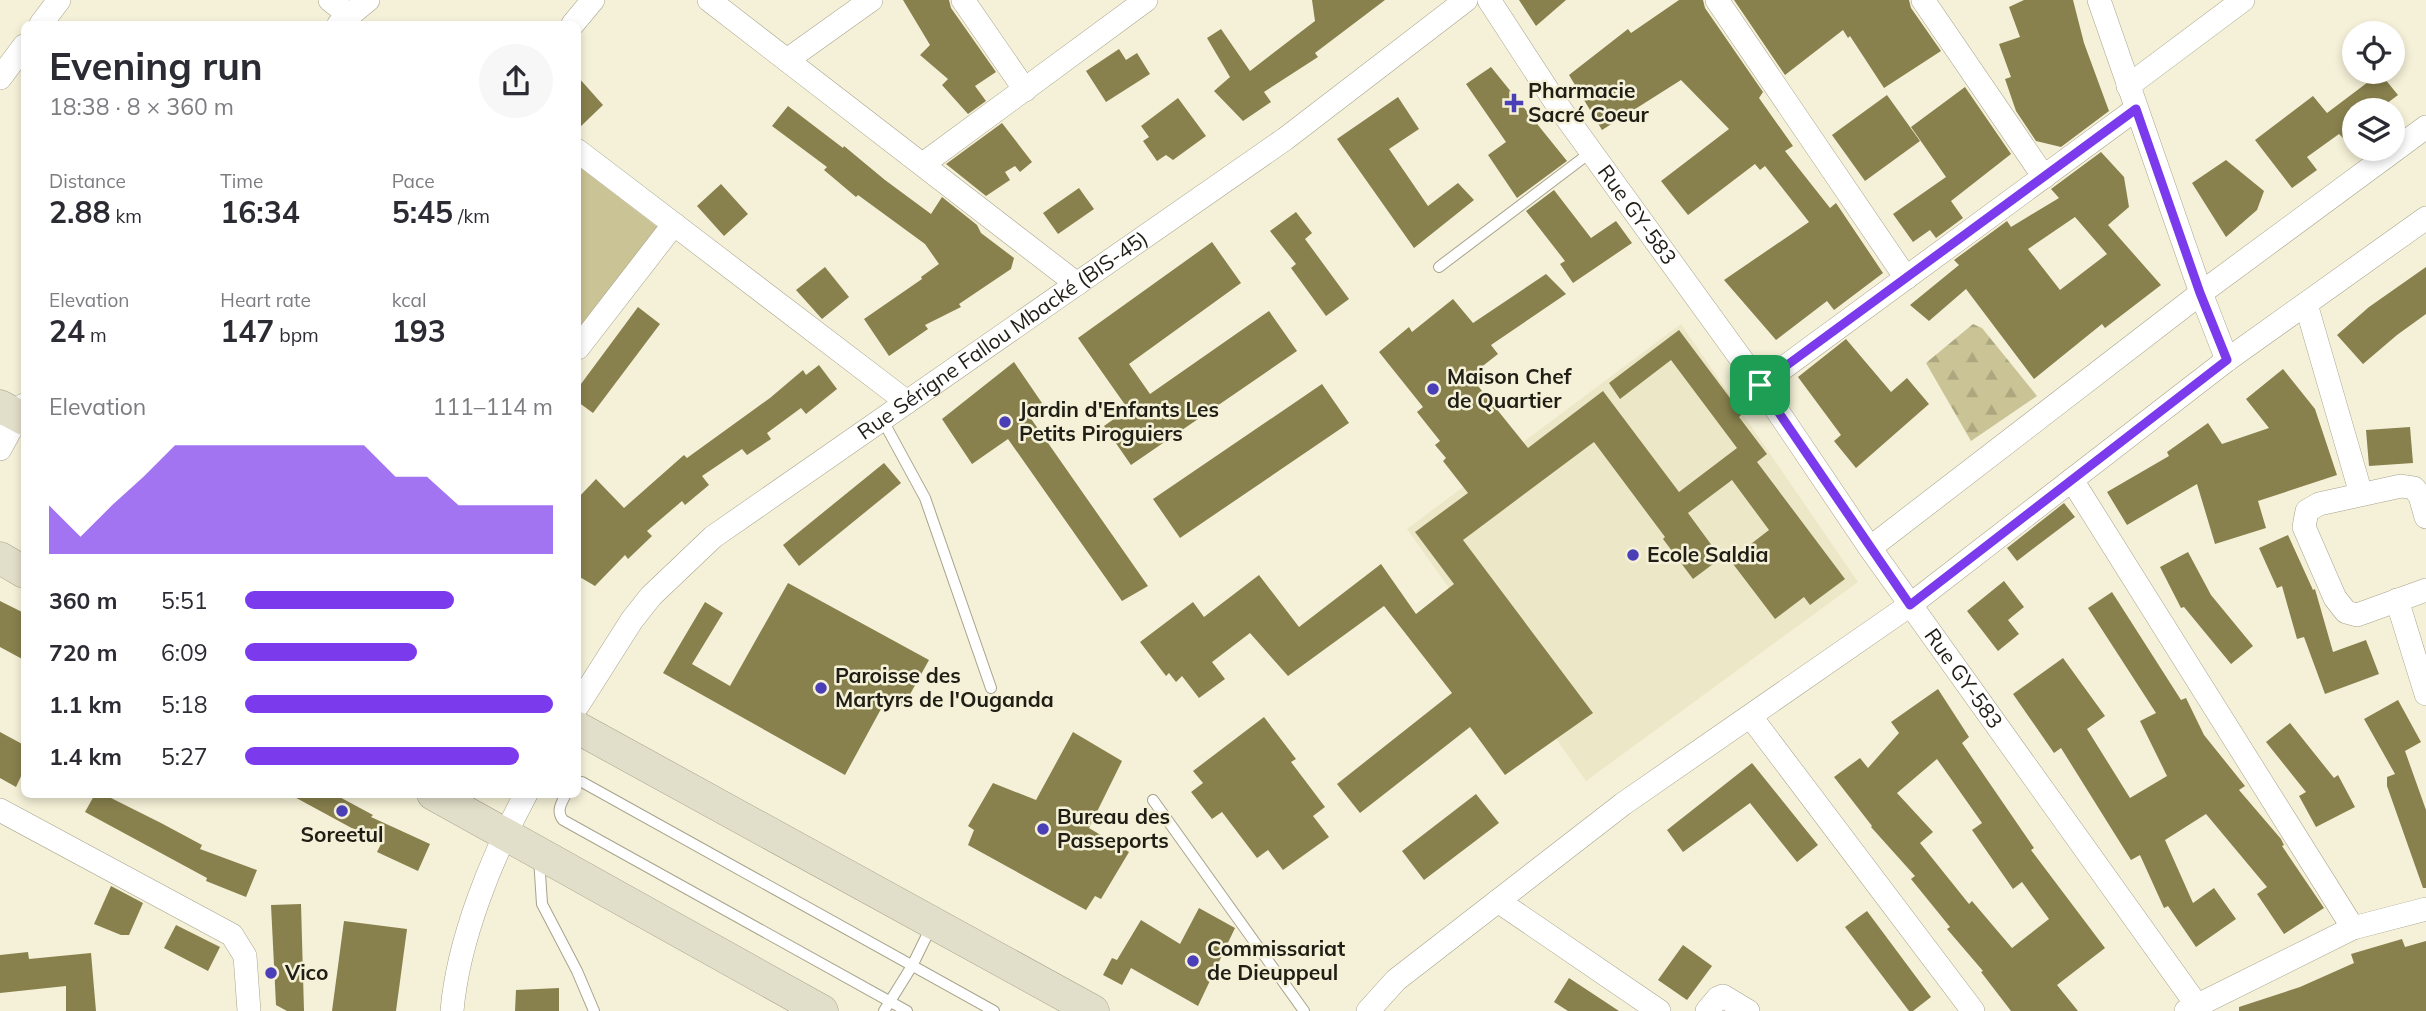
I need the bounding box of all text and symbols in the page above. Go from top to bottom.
map controls [2342,21,2405,161]
button: locate [2342,21,2405,84]
text: Evening run [49,42,263,90]
button: share [479,44,553,118]
place label: Pharmacie Sacré Coeur [1528,77,1650,127]
text: 18:38 · 8 × 360 m [49,92,234,121]
marker: Pharmacie Sacré Coeur [1506,95,1522,111]
button: layers [2342,98,2405,161]
street label: Rue GY-583 [1593,159,1683,269]
text: Distance [49,169,126,193]
text: Time [220,169,263,193]
text: Pace [392,169,435,193]
text: 2.88 [49,193,110,231]
text: 16:34 [220,193,300,231]
text: 5:45 [392,193,453,231]
text: km [110,204,142,228]
text: /km [453,204,490,228]
street label: Rue Sérigne Fallou Mbacké (BIS-45) [852,224,1152,445]
text: Elevation [49,288,129,312]
text: Heart rate [220,288,311,312]
text: kcal [392,288,426,312]
text: 24 [49,312,85,350]
text: 147 [220,312,274,350]
text: 193 [392,312,446,350]
text: m [85,323,107,347]
text: bpm [274,323,319,347]
pin [1730,355,1790,415]
place label: Maison Chef de Quartier [1447,363,1573,413]
icon: arrive [1741,366,1779,404]
marker: Maison Chef de Quartier [1425,381,1441,397]
text: Elevation [49,392,146,421]
text: 111–114 m [432,392,553,421]
place label: Jardin d'Enfants Les Petits Piroguiers [1019,396,1219,446]
marker: Jardin d'Enfants Les Petits Piroguiers [997,414,1013,430]
place label: Ecole Saldia [1647,541,1769,567]
marker: Ecole Saldia [1625,547,1641,563]
text: 360 m [49,586,117,615]
text: 5:51 [161,586,208,615]
street label: Rue GY-583 [1919,623,2009,733]
text: 720 m [49,638,117,667]
text: 6:09 [161,638,208,667]
place label: Paroisse des Martyrs de l'Ouganda [835,662,1054,712]
marker: Paroisse des Martyrs de l'Ouganda [813,680,829,696]
text: 1.1 km [49,690,122,719]
text: 5:18 [161,690,208,719]
text: 1.4 km [49,742,122,771]
text: 5:27 [161,742,208,771]
marker: Soreetul [334,803,350,819]
place label: Bureau des Passeports [1057,803,1170,853]
place label: Soreetul [301,821,384,847]
marker: Bureau des Passeports [1035,821,1051,837]
place label: Commissariat de Dieuppeul [1207,935,1345,985]
marker: Commissariat de Dieuppeul [1185,953,1201,969]
place label: Vico [284,959,328,985]
marker: Vico [263,965,279,981]

